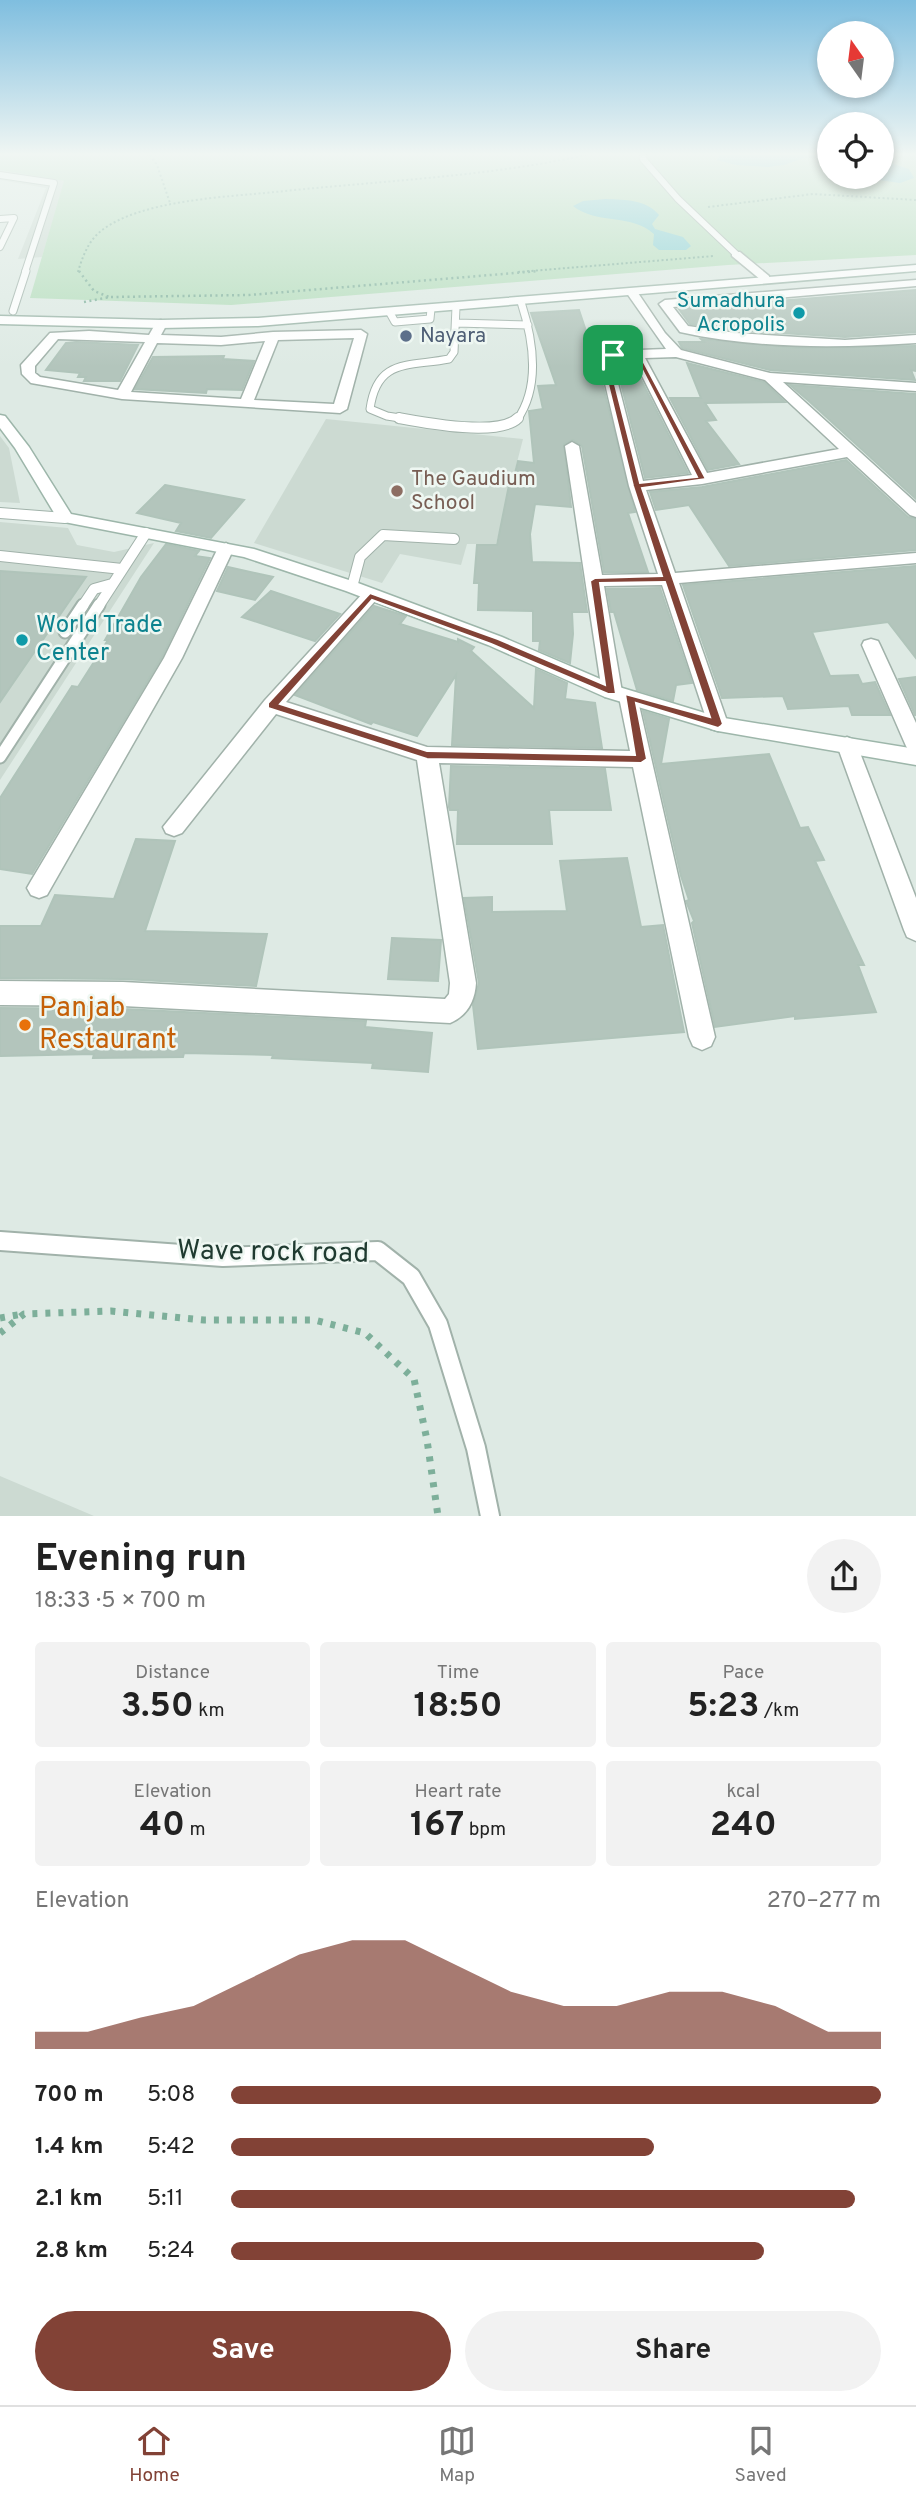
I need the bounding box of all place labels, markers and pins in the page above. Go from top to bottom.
place label: Sumadhura Acropolis [677,288,785,339]
marker: Sumadhura Acropolis [791,305,807,321]
place label: Nayara [420,323,486,350]
pin [583,325,643,385]
marker: Nayara [398,328,414,344]
place label: The Gaudium School [411,466,536,517]
marker: The Gaudium School [389,483,405,499]
place label: World Trade Center [36,611,163,669]
marker: World Trade Center [14,632,30,648]
place label: Panjab Restaurant [39,991,177,1059]
marker: Panjab Restaurant [17,1017,33,1033]

